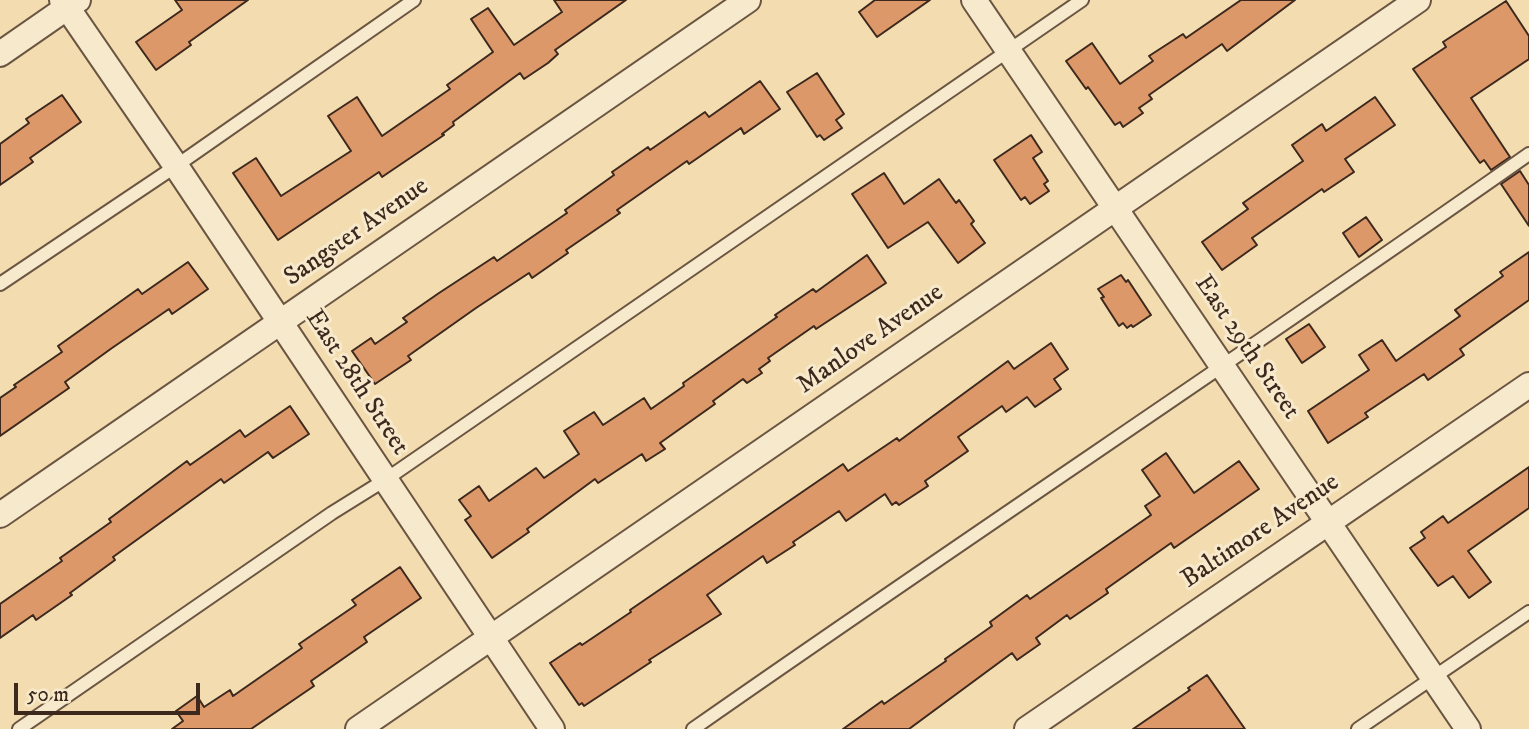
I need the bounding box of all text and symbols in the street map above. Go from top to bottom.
street label: Sangster Avenue [279,172,435,294]
street label: East 29th Street [1186,270,1306,426]
street label: Manlove Avenue [792,278,950,402]
street label: East 28th Street [297,305,415,461]
street label: Baltimore Avenue [1176,468,1346,596]
scale bar [18,670,203,714]
text: 50 m [27,682,69,708]

